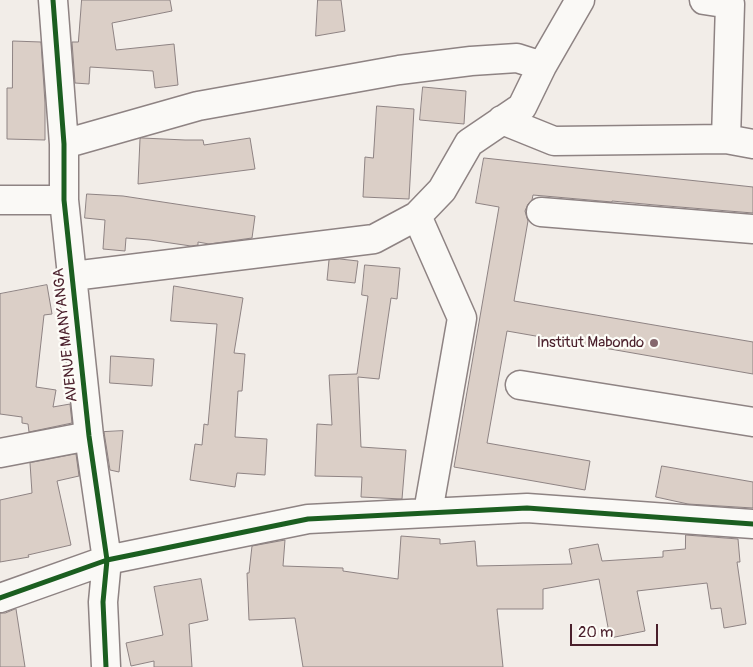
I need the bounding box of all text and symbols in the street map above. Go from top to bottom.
street label: AVENUE MANYANGA [50,267,82,403]
place label: Institut Mabondo [537,334,644,352]
marker: Institut Mabondo [648,337,660,349]
scale bar [573,614,660,646]
text: 20 m [578,623,613,642]

